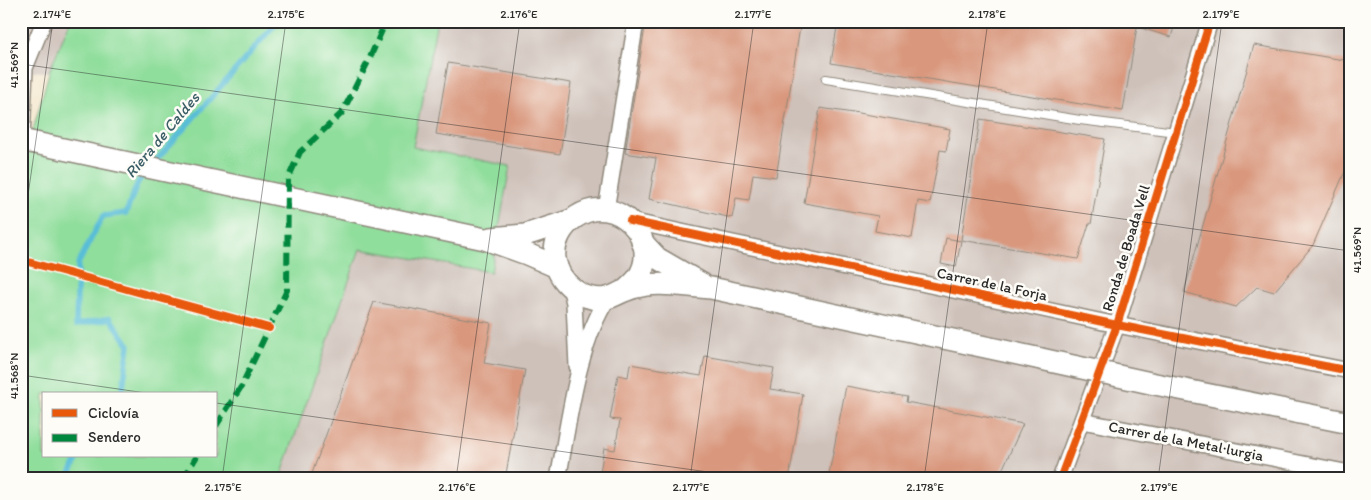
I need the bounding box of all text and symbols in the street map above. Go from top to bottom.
text: 2.174°E [33,7,71,21]
text: 2.175°E [267,7,305,21]
text: 2.176°E [500,7,538,21]
text: 2.177°E [735,7,772,21]
text: 2.178°E [968,7,1006,21]
text: 2.179°E [1202,7,1240,21]
text: 41.569°N [7,42,21,88]
water label: Riera de Caldes [121,88,204,182]
street label: Ronda de Boada Vell [1098,182,1154,313]
text: 41.569°N [1350,227,1364,273]
street label: Carrer de la Forja [935,263,1049,305]
text: 41.568°N [7,353,21,399]
legend [42,392,218,458]
text: Ciclovía [88,404,139,422]
street label: Carrer de la Metal·lurgia [1107,417,1265,465]
text: Sendero [88,428,141,446]
text: 2.175°E [204,480,242,494]
text: 2.176°E [438,480,476,494]
text: 2.177°E [673,480,710,494]
text: 2.178°E [906,480,944,494]
text: 2.179°E [1140,480,1178,494]

